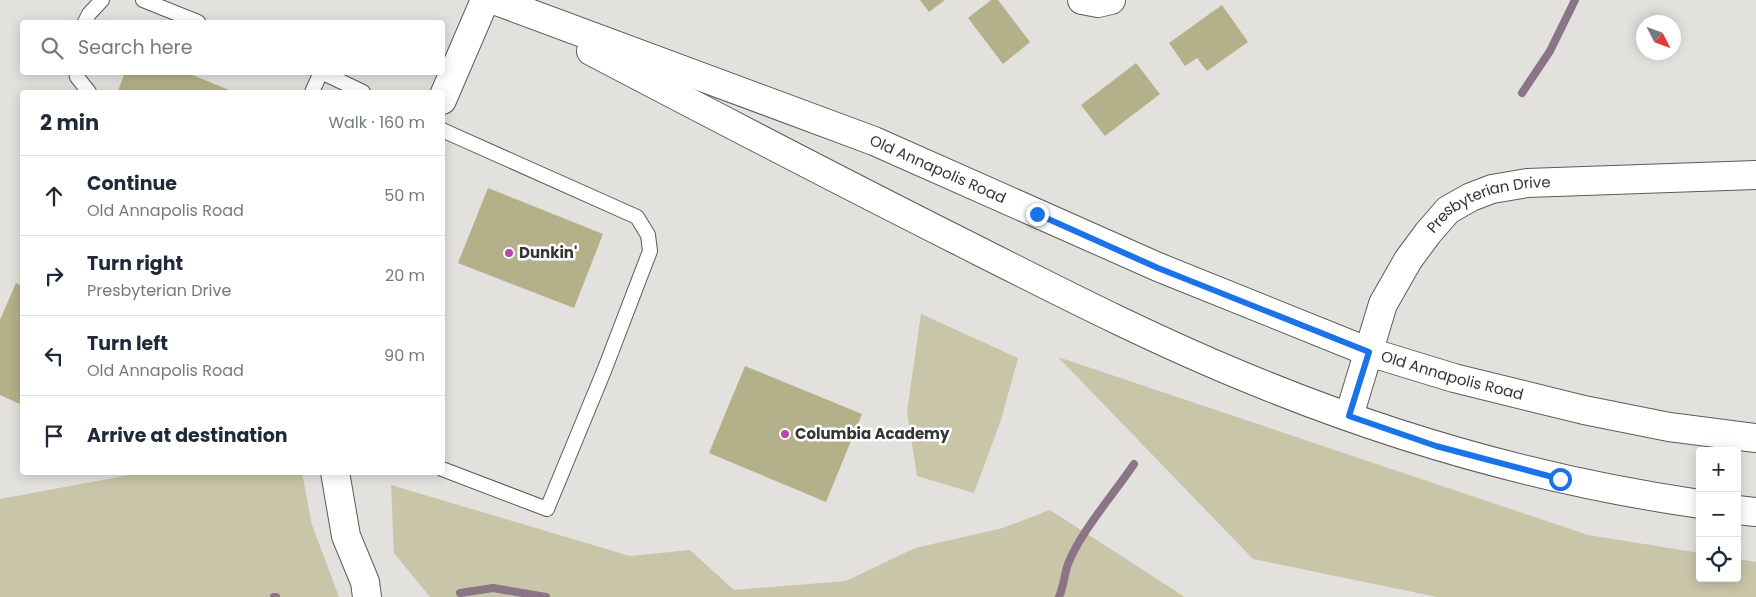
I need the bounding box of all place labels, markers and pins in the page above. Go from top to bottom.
place label: Dunkin' [519,242,577,263]
marker: Dunkin' [503,247,515,259]
place label: Columbia Academy [795,423,950,444]
marker: Columbia Academy [779,428,791,440]

